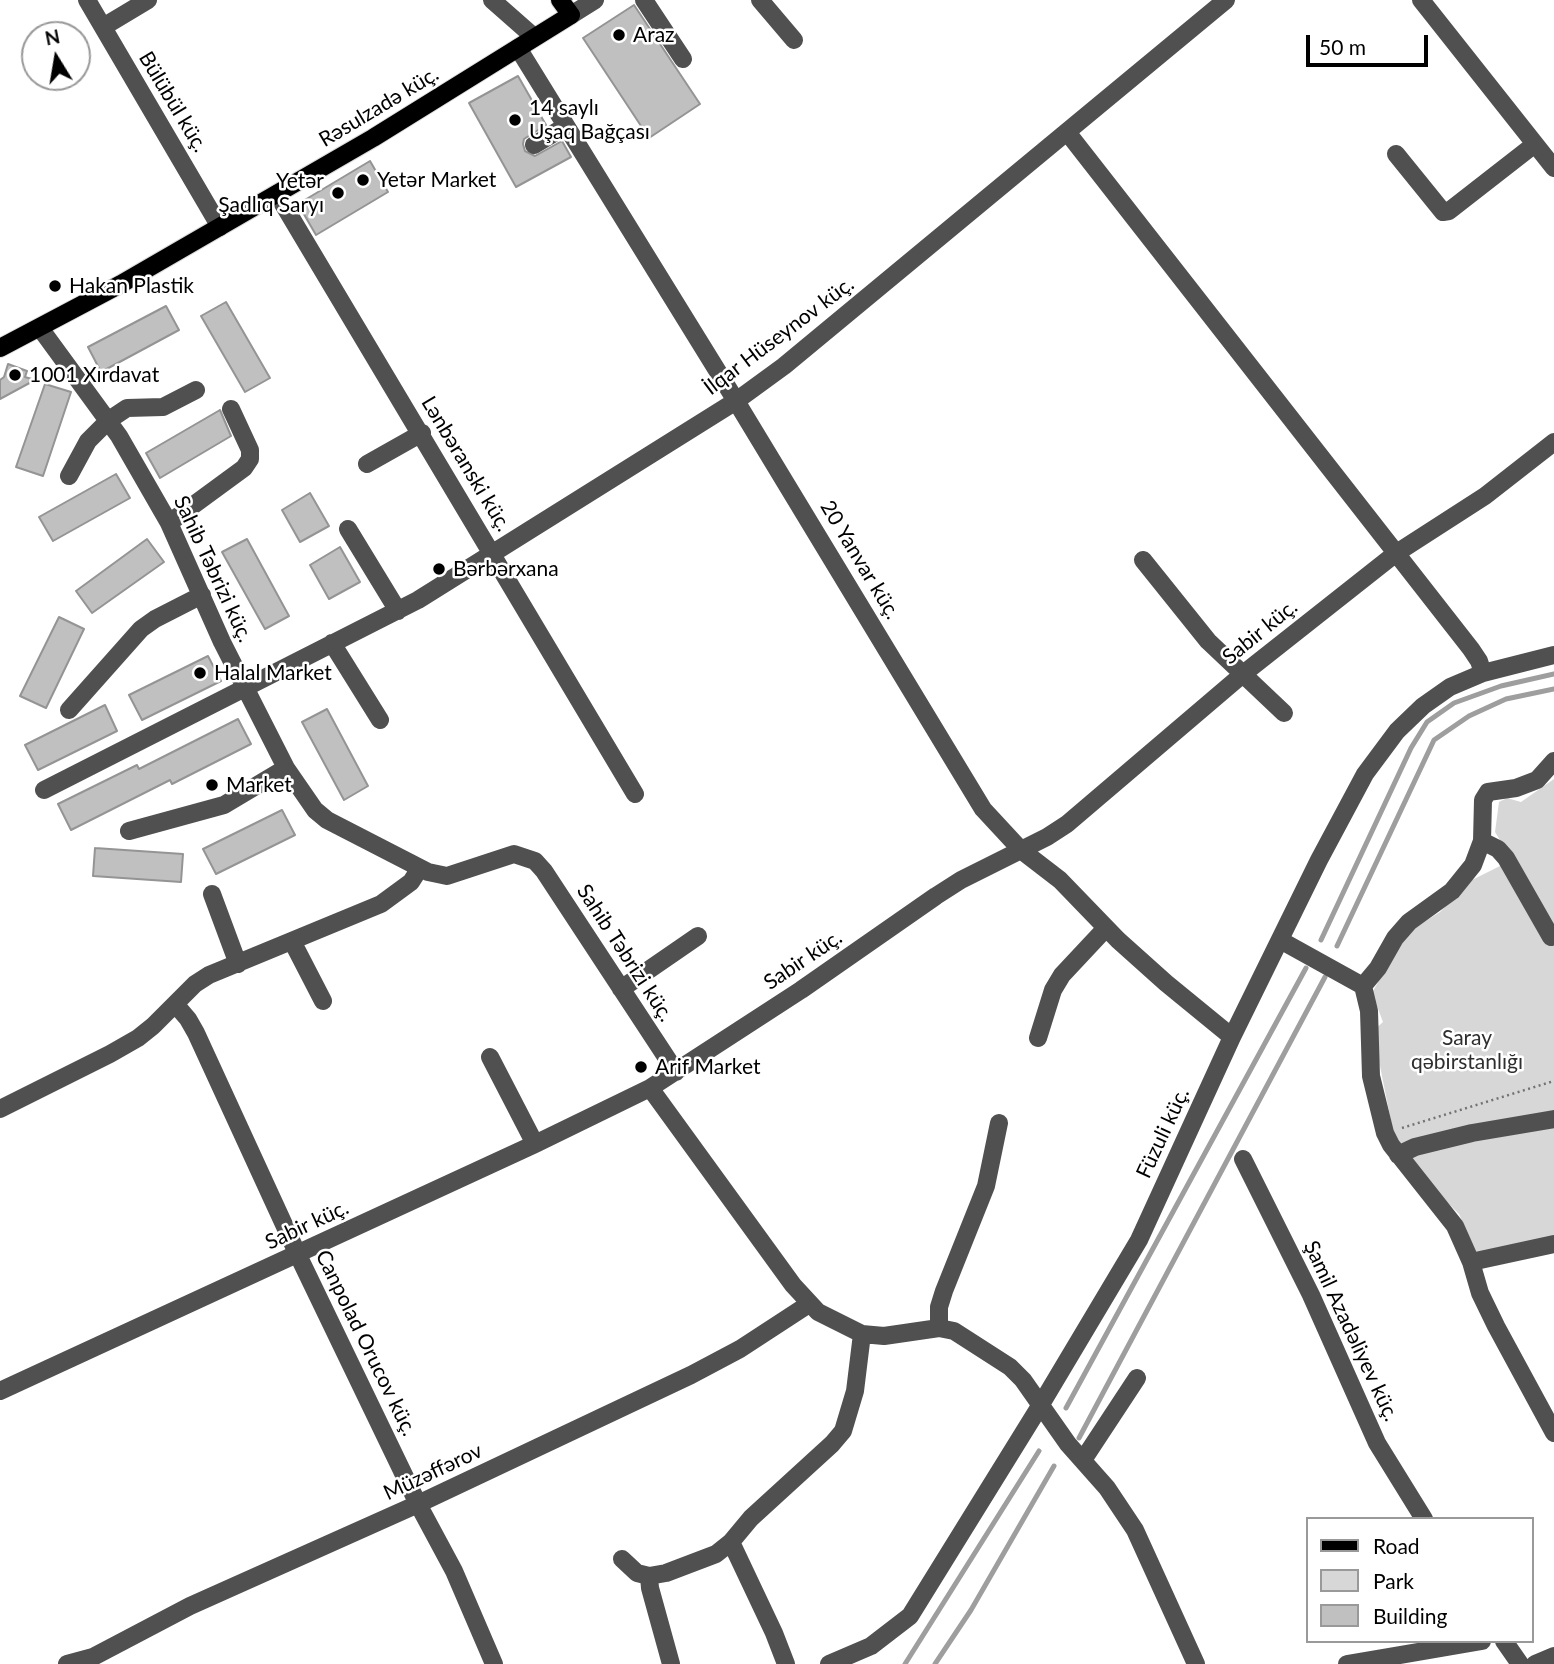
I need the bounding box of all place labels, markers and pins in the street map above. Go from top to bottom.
place label: Araz [633,22,675,48]
marker: Araz [611,27,627,43]
place label: 14 saylı Uşaq Bağçası [529,95,650,145]
marker: 14 saylı Uşaq Bağçası [507,112,523,128]
place label: Yetər Market [377,167,496,193]
place label: Yetər Şadlıq Saryı [218,168,324,218]
marker: Yetər Market [355,172,371,188]
marker: Yetər Şadlıq Saryı [330,185,346,201]
place label: Hakan Plastik [69,273,194,299]
marker: Hakan Plastik [47,278,63,294]
place label: 1001 Xırdavat [29,362,159,388]
marker: 1001 Xırdavat [7,367,23,383]
place label: Bərbərxana [453,556,559,582]
marker: Bərbərxana [431,561,447,577]
place label: Halal Market [214,660,332,686]
marker: Halal Market [192,665,208,681]
place label: Market [226,772,292,798]
marker: Market [204,777,220,793]
place label: Arif Market [655,1054,760,1080]
marker: Arif Market [633,1059,649,1075]

